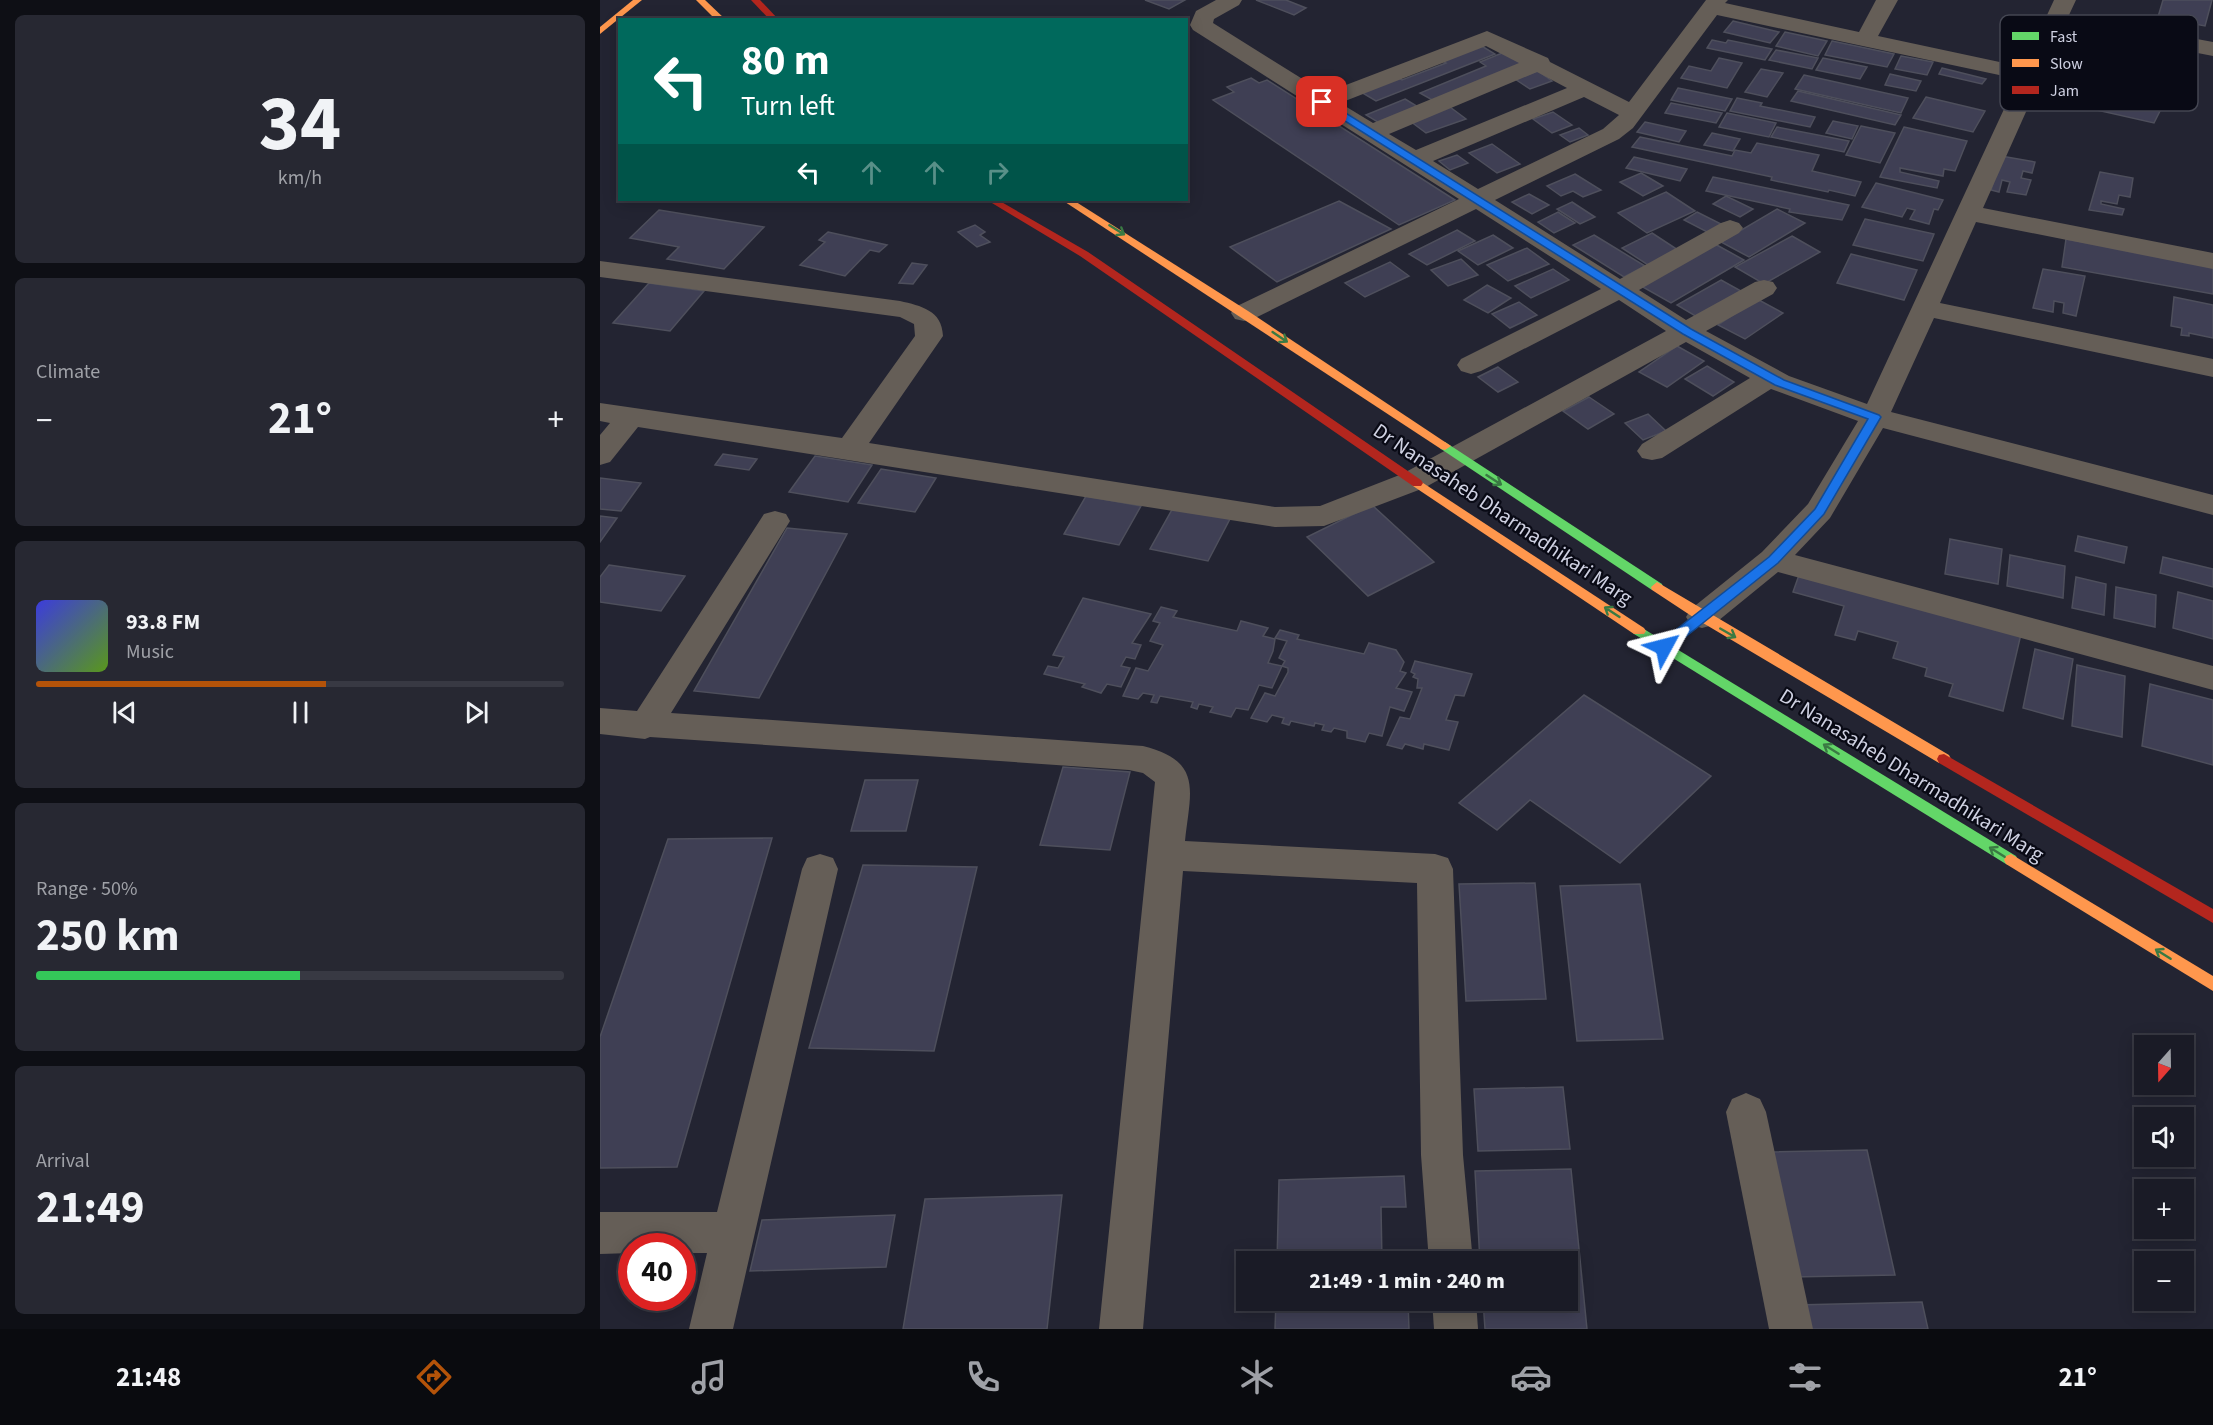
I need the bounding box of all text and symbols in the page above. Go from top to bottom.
legend [2000,15,2198,111]
text: Fast [2050,26,2078,48]
text: 80 m [741,31,830,91]
icon: left [642,42,720,120]
text: Slow [2050,53,2083,75]
text: 34 [259,69,341,180]
pin [1296,76,1347,127]
text: Jam [2050,80,2079,102]
icon: arrive [1305,85,1338,118]
text: Turn left [741,87,835,126]
icon: left [792,156,825,189]
icon: ahead [855,156,888,189]
icon: ahead [918,156,951,189]
icon: right [981,156,1014,189]
text: km/h [278,164,322,192]
one-way arrow [1108,224,1125,236]
one-way arrow [1271,331,1288,343]
text: Climate [36,358,100,386]
text: 21° [268,387,332,451]
text: − [36,397,52,444]
text: + [548,397,564,444]
street label: Dr Nanasaheb Dharmadhikari Marg [1367,416,1639,613]
one-way arrow [1485,475,1502,487]
text: 93.8 FM [126,606,200,638]
one-way arrow [1604,606,1621,619]
position arrow [1632,615,1696,679]
one-way arrow [1719,627,1736,639]
text: Music [126,638,174,666]
street label: Dr Nanasaheb Dharmadhikari Marg [1774,681,2051,869]
icon: previous [108,696,141,729]
icon: pause [284,696,317,729]
icon: next [460,696,493,729]
one-way arrow [1823,743,1840,755]
one-way arrow [1989,845,2006,857]
text: Range · 50% [36,875,137,903]
text: 250 km [36,904,180,968]
one-way arrow [2155,947,2172,959]
north arrow [2134,1035,2194,1095]
map controls [2134,1035,2194,1311]
button: sound [2134,1107,2194,1167]
text: Arrival [36,1147,90,1175]
text: 21:49 [36,1176,145,1240]
button: + [2134,1179,2194,1239]
speed limit sign: 40 [618,1233,696,1311]
button: − [2134,1251,2194,1311]
text: 21:49 · 1 min · 240 m [1309,1265,1505,1297]
icon: directions [413,1356,455,1398]
icon: music [688,1356,730,1398]
icon: phone [962,1356,1004,1398]
icon: climate [1236,1356,1278,1398]
icon: car [1510,1356,1552,1398]
icon: filters [1784,1356,1826,1398]
text: 21:48 [116,1358,181,1397]
text: 21° [2059,1358,2097,1397]

